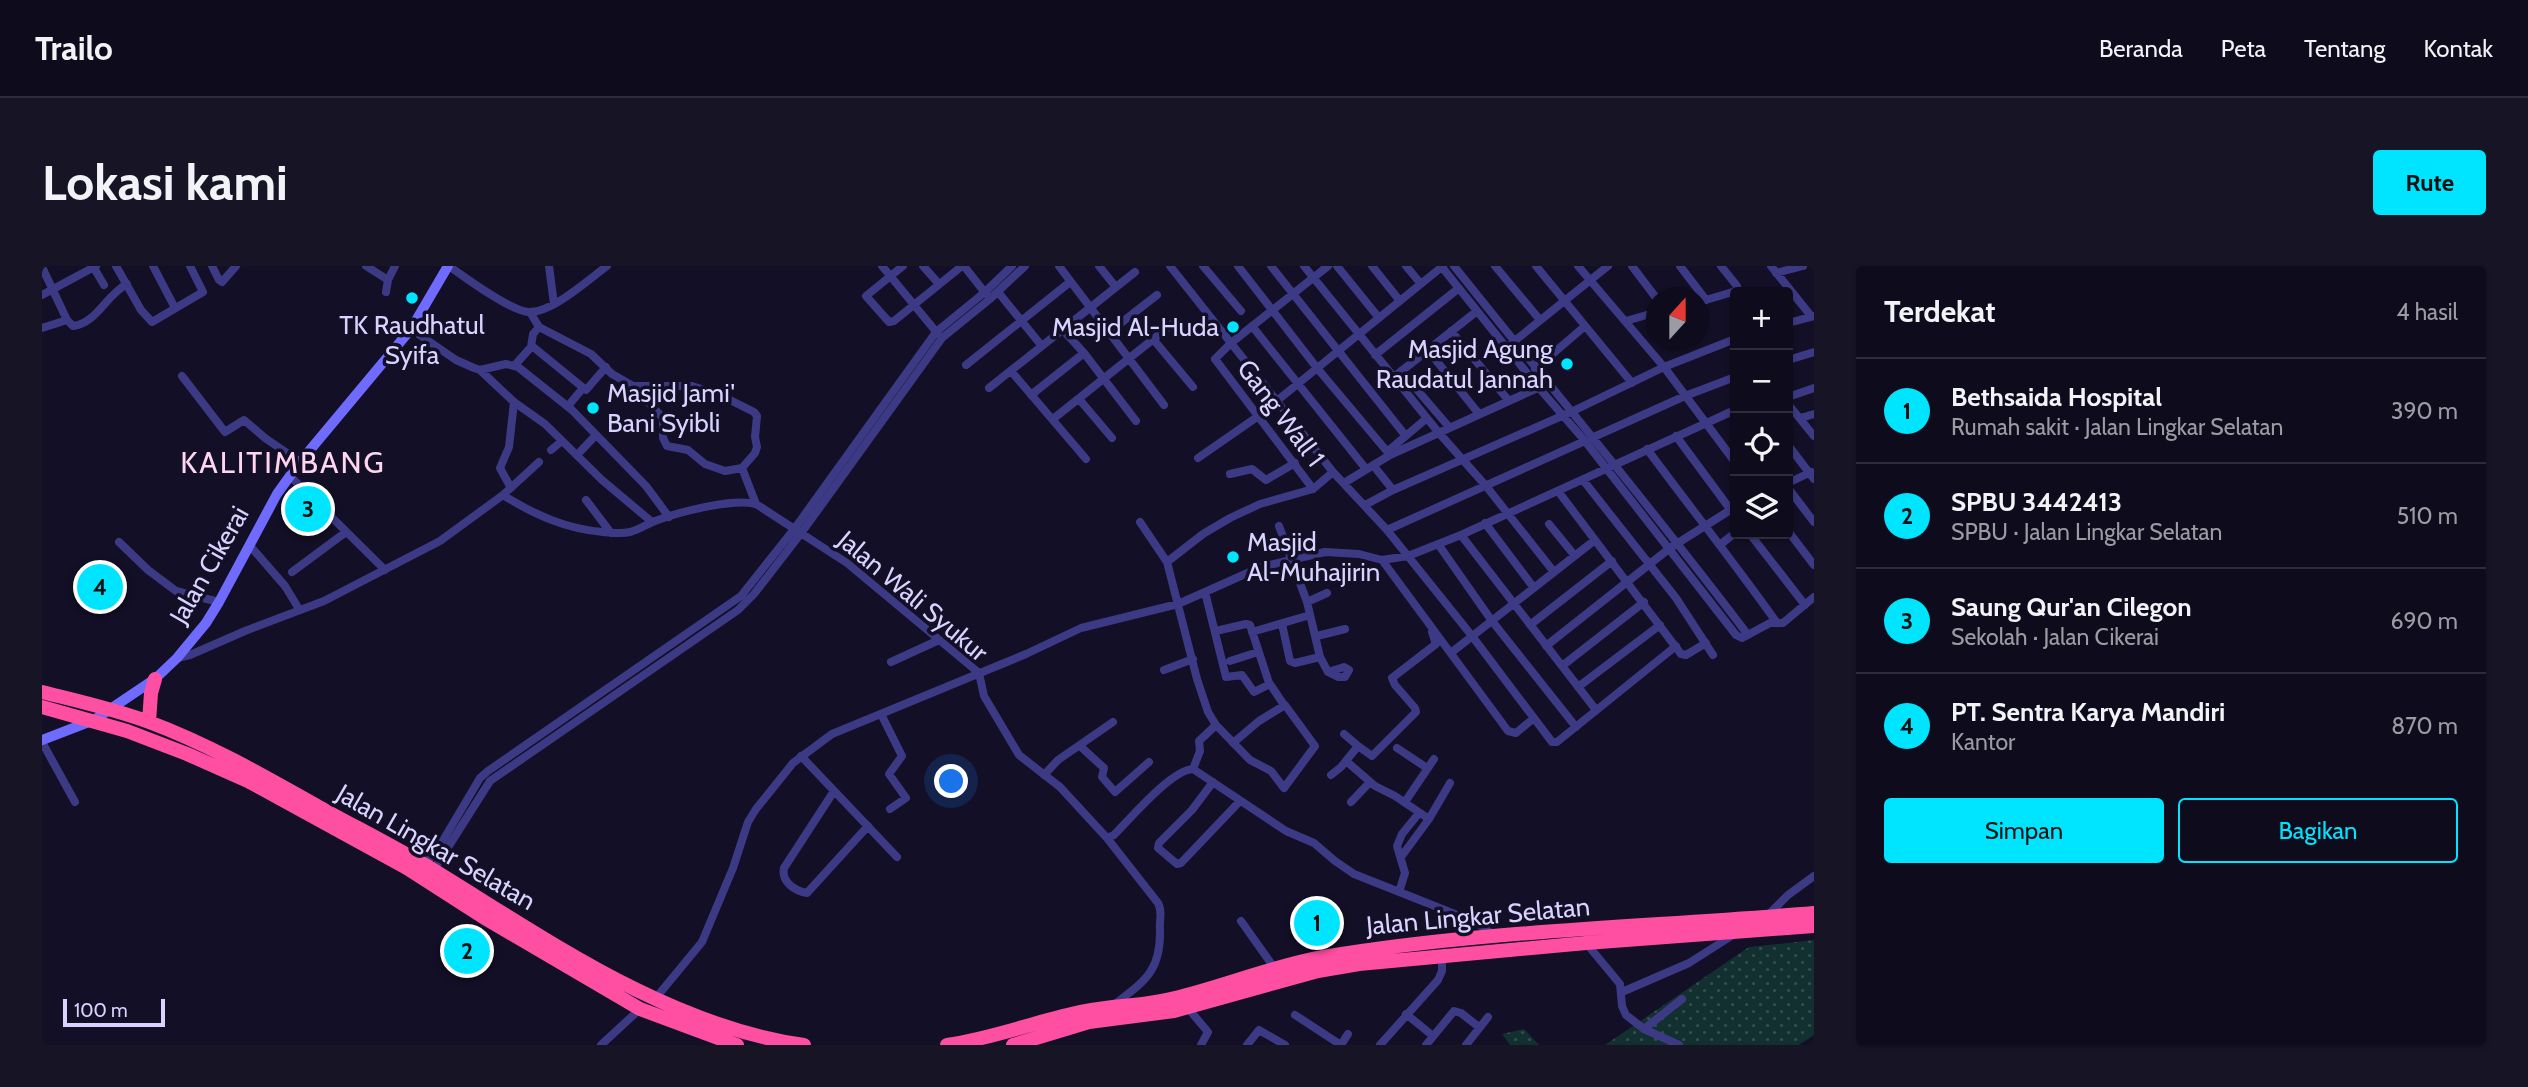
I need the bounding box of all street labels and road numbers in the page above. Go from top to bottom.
street label: Gang Wall 1 [1230,353,1332,473]
street label: Jalan Cikerai [162,500,256,630]
street label: Jalan Wali Syukur [831,523,995,669]
street label: Jalan Lingkar Selatan [330,777,541,917]
street label: Jalan Lingkar Selatan [1364,890,1591,942]

